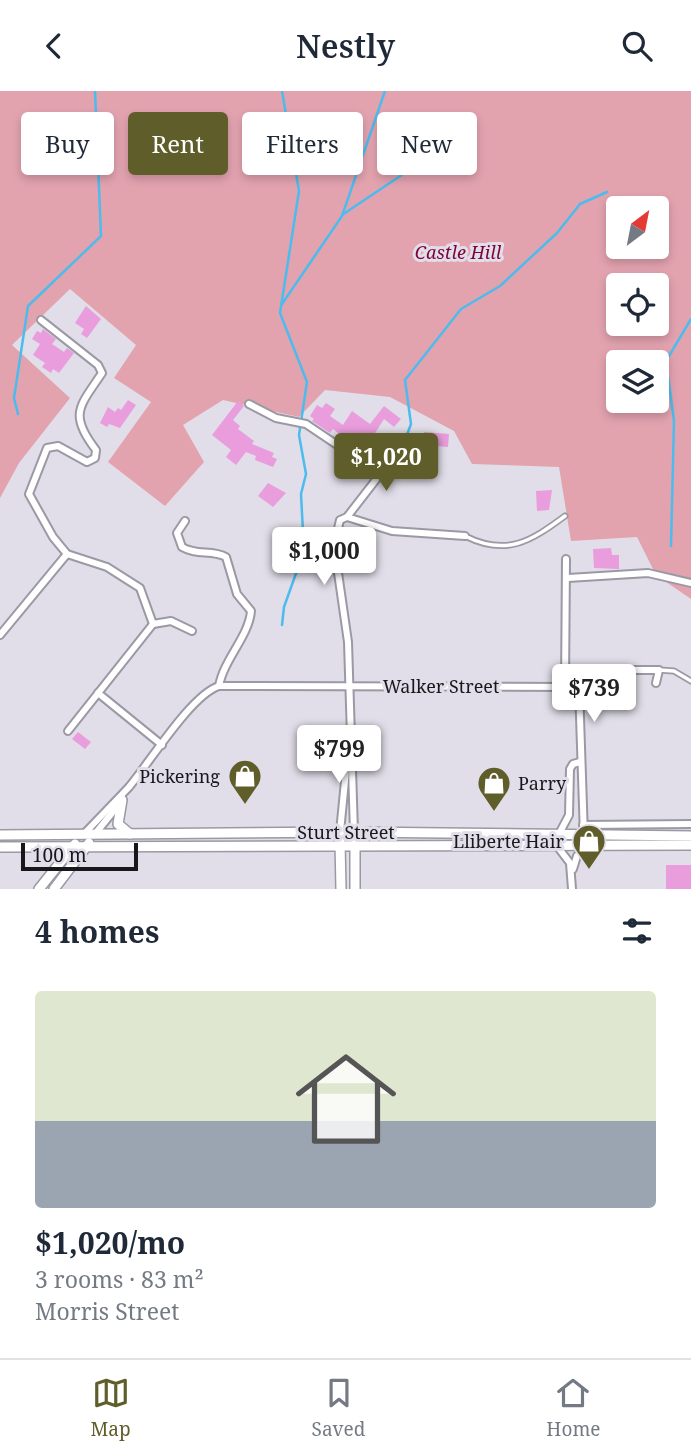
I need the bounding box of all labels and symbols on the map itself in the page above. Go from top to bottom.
north arrow [606,196,668,259]
park label: Castle Hill [415,240,502,264]
pin: $1,020 [329,433,443,493]
pin: $1,000 [267,527,381,587]
pin: $739 [553,665,635,724]
street label: Walker Street [383,674,499,698]
pin: $799 [298,725,380,785]
shop icon: Pickering [226,757,264,806]
place label: Pickering [139,764,220,788]
shop icon: Parry [475,764,513,813]
place label: Parry [518,771,567,795]
street label: Sturt Street [297,820,395,844]
shop icon: Lliberte Hair [570,822,608,871]
place label: Lliberte Hair [453,829,565,853]
scale bar [21,840,138,872]

